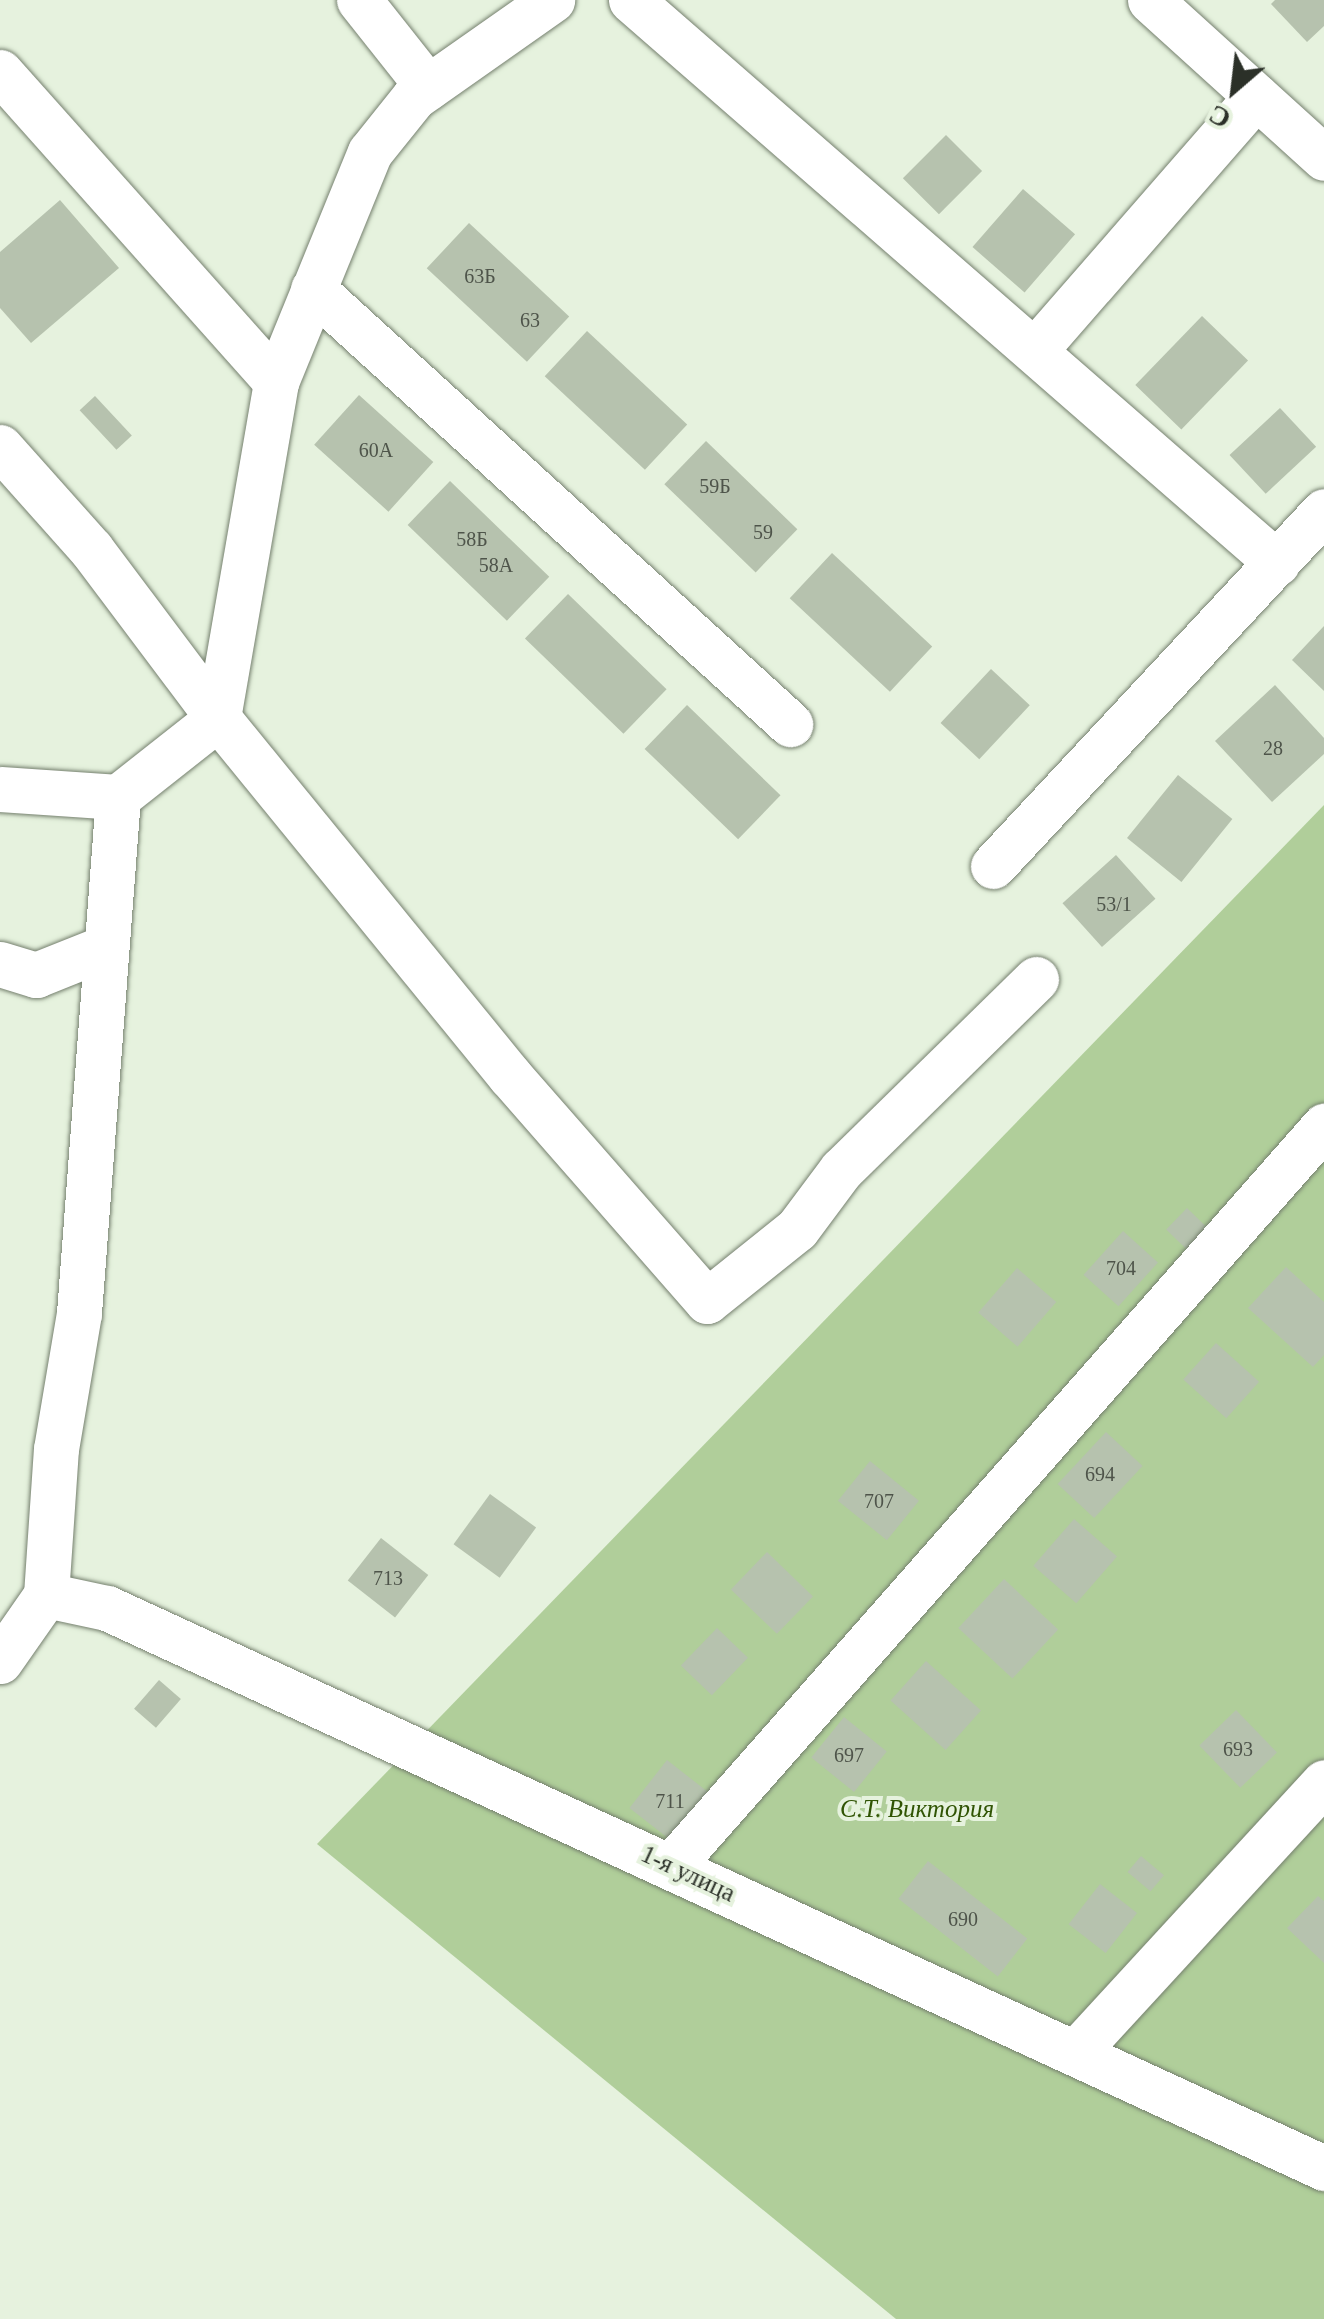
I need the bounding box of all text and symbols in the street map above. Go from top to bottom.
north arrow [1184,40,1284,140]
text: С [1203,98,1236,135]
house number: 63Б [464,264,496,288]
house number: 63 [520,308,540,332]
house number: 60А [359,438,393,462]
house number: 59Б [699,474,731,498]
house number: 59 [753,520,773,544]
house number: 58Б [456,527,488,551]
house number: 58А [479,553,513,577]
house number: 28 [1263,736,1283,760]
house number: 53/1 [1096,892,1132,916]
house number: 704 [1106,1256,1136,1280]
house number: 694 [1085,1462,1115,1486]
house number: 707 [864,1489,894,1513]
house number: 713 [373,1566,403,1590]
house number: 693 [1223,1737,1253,1761]
house number: 697 [834,1743,864,1767]
house number: 711 [655,1789,685,1813]
park label: С.Т. Виктория [840,1794,994,1824]
street label: 1-я улица [636,1839,740,1909]
house number: 690 [948,1907,978,1931]

